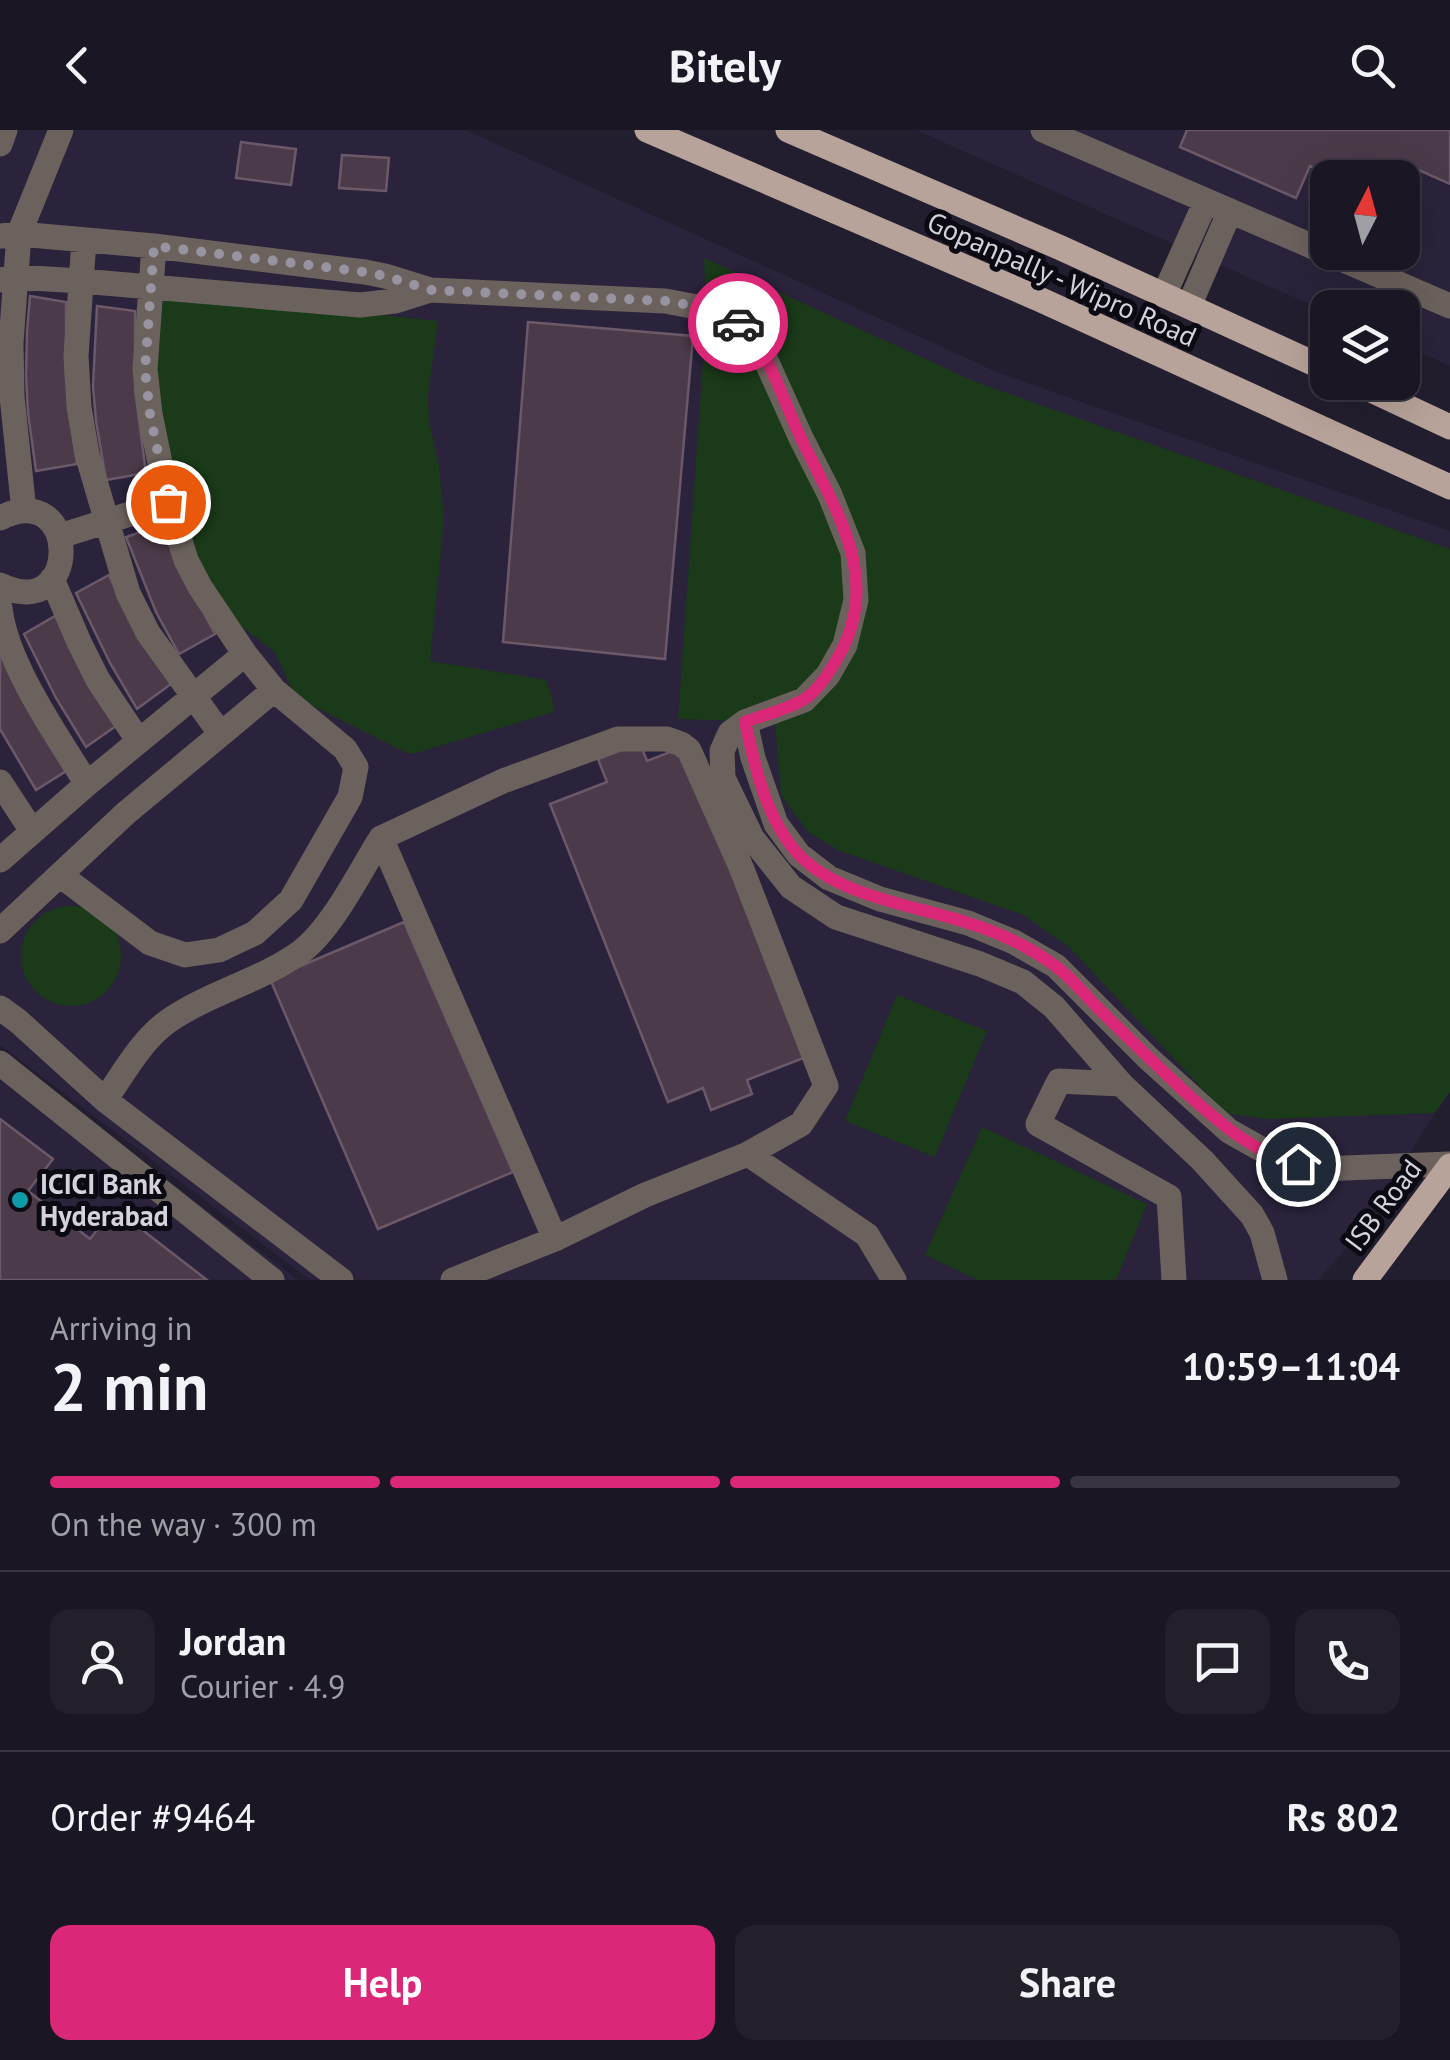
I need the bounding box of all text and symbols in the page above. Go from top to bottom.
text: Bitely [669,36,781,94]
icon: back [50,38,105,93]
icon: search [1345,38,1400,93]
north arrow [1310,160,1420,270]
map controls [1310,160,1420,400]
street label: Gopanpally - Wipro Road [922,202,1203,355]
courier [688,273,788,373]
button: layers [1310,290,1420,400]
icon: car [711,296,766,351]
pin [126,460,211,545]
icon: bag [141,475,196,530]
pin [1256,1122,1341,1207]
icon: home [1271,1137,1326,1192]
street label: ISB Road [1336,1151,1429,1258]
place label: ICICI Bank Hyderabad [40,1165,169,1234]
marker: ICICI Bank Hyderabad [9,1189,31,1211]
text: Arriving in [50,1307,192,1349]
text: 10:59–11:04 [1182,1341,1400,1390]
text: 2 min [50,1344,209,1428]
text: On the way · 300 m [50,1503,317,1545]
button: person [50,1609,155,1714]
button: chat [1165,1609,1270,1714]
button: phone [1295,1609,1400,1714]
text: Jordan [180,1616,286,1665]
text: Courier · 4.9 [180,1665,346,1707]
text: Order #9464 [50,1792,255,1841]
text: Rs 802 [1287,1792,1400,1841]
button: Help [50,1925,715,2040]
button: Share [735,1925,1400,2040]

